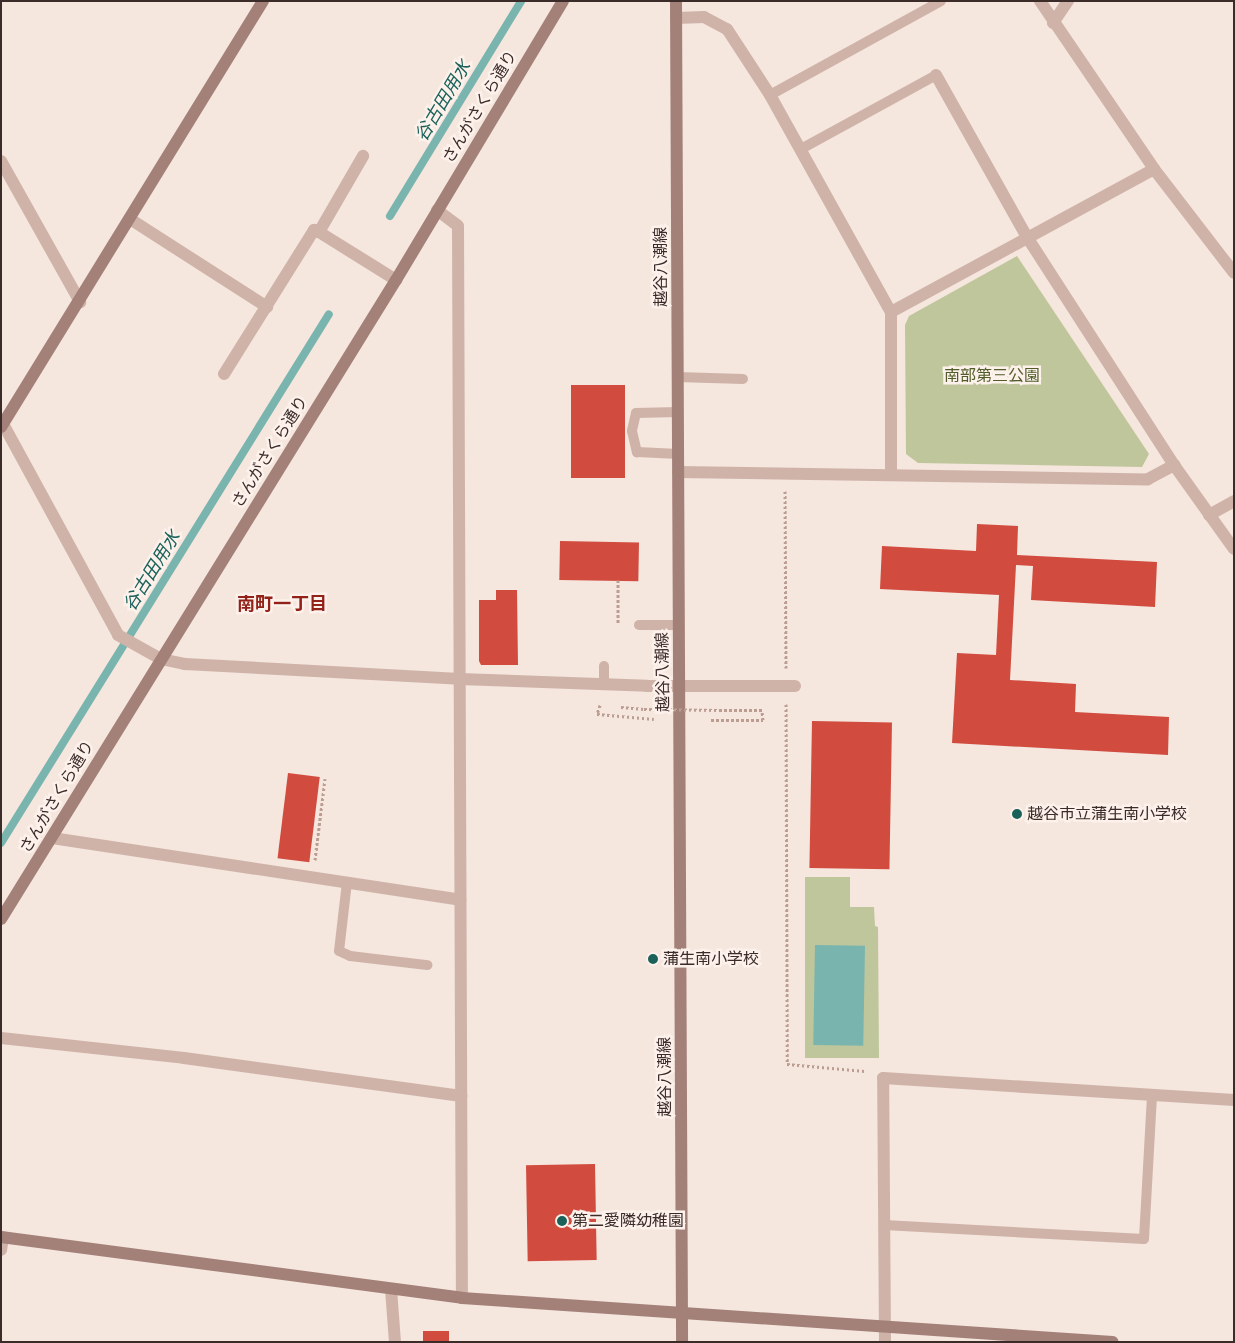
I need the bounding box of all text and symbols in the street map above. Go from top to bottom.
street label: さんがさくら通り [439,47,521,167]
water label: 谷古田用水 [411,57,475,145]
street label: 越谷八潮線 [651,227,671,307]
park label: 南部第三公園 [944,366,1040,386]
street label: さんがさくら通り [228,393,312,511]
water label: 谷古田用水 [119,527,185,615]
district label: 南町一丁目 [237,593,327,615]
street label: 越谷八潮線 [653,632,673,712]
street label: さんがさくら通り [16,737,98,857]
place label: 越谷市立蒲生南小学校 [1027,804,1187,824]
marker: 越谷市立蒲生南小学校 [1011,808,1023,820]
place label: 蒲生南小学校 [663,949,759,969]
marker: 蒲生南小学校 [647,953,659,965]
street label: 越谷八潮線 [655,1037,675,1117]
place label: 第二愛隣幼稚園 [572,1211,684,1231]
marker: 第二愛隣幼稚園 [556,1215,568,1227]

